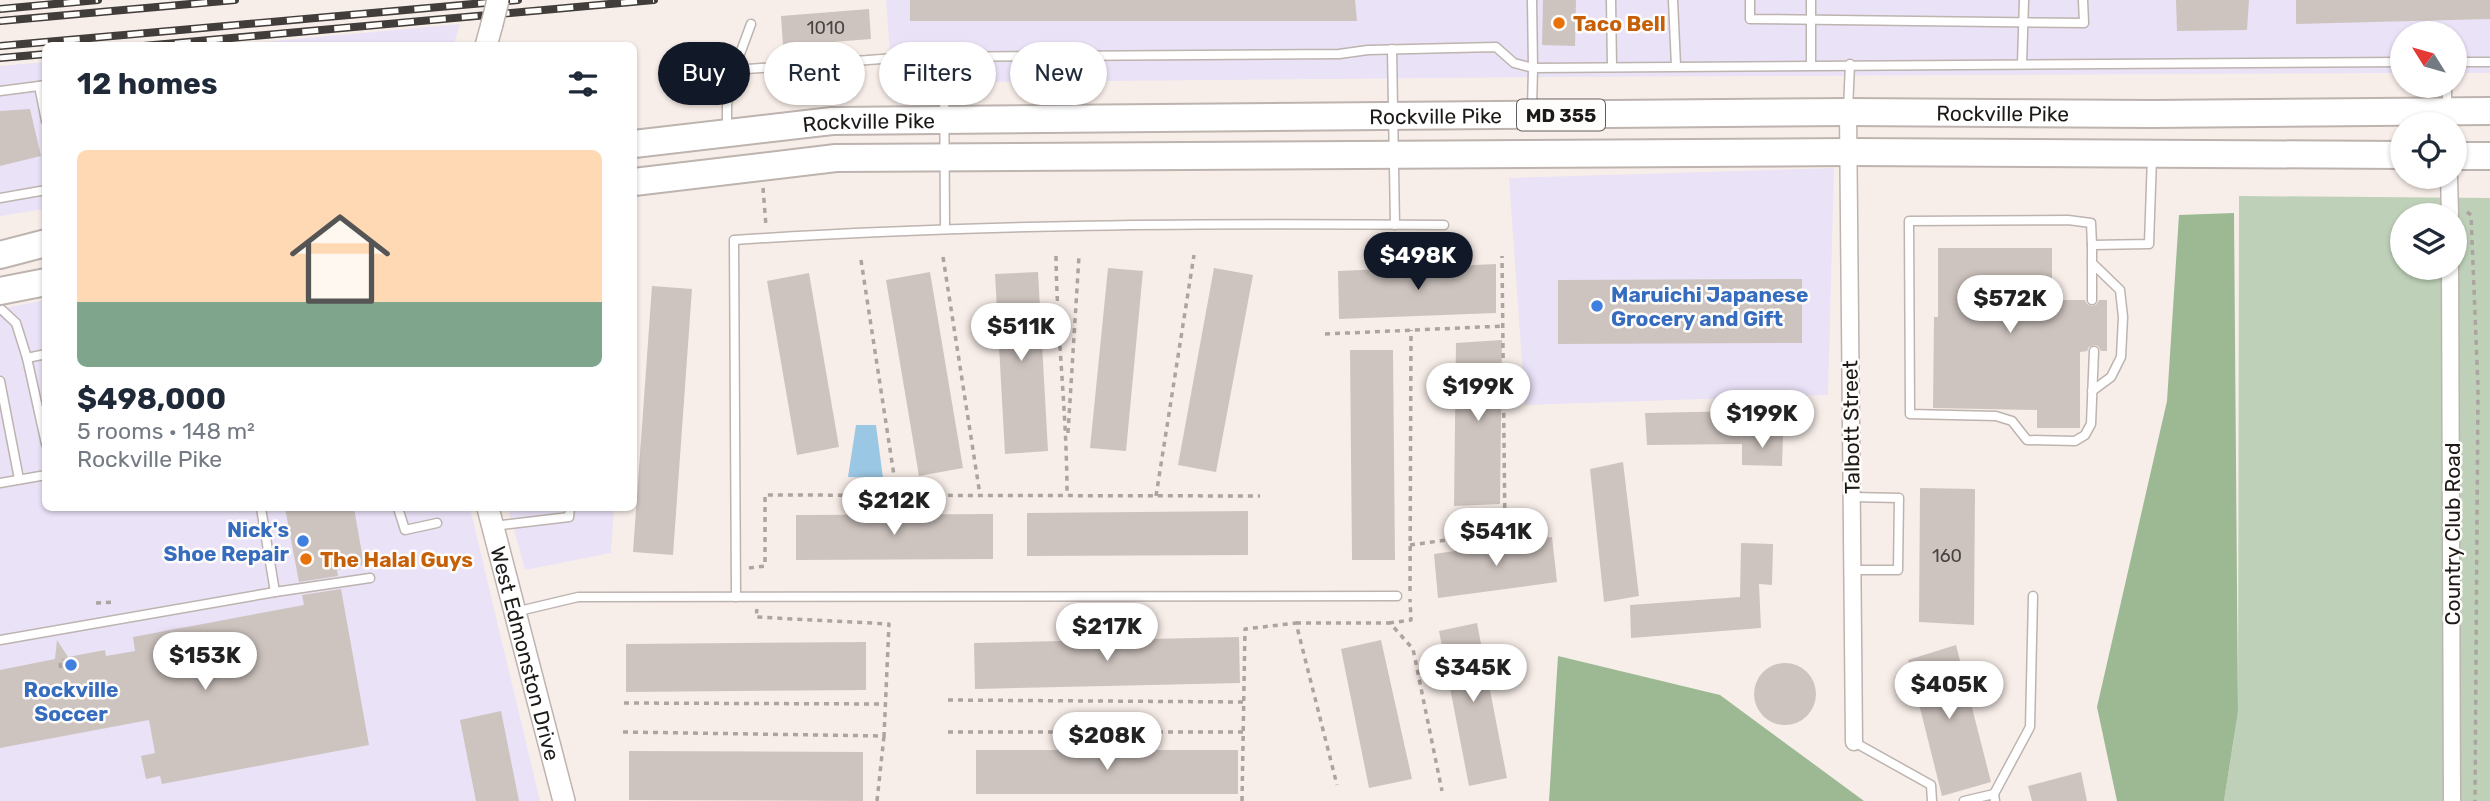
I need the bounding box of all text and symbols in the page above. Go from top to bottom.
place label: Taco Bell [1573,11,1666,36]
marker: Taco Bell [1551,15,1567,31]
house number: 1010 [807,17,845,39]
north arrow [2390,21,2468,98]
map controls [2390,21,2467,280]
chip: Buy [658,42,750,105]
chip: Rent [764,42,865,105]
chip: Filters [879,42,996,105]
chip: New [1010,42,1107,105]
icon: filters [564,65,602,103]
text: 12 homes [77,66,218,102]
road number: MD 355 [1517,99,1605,130]
street label: Rockville Pike [1936,100,2069,126]
street label: Rockville Pike [1369,103,1502,129]
street label: Rockville Pike [801,108,935,137]
button: locate [2390,112,2467,189]
icon: home [277,196,403,322]
button: layers [2390,203,2467,280]
pin: $498K [1369,232,1467,292]
text: $498K [1380,241,1456,269]
pin: $572K [1961,276,2059,335]
place label: Maruichi Japanese Grocery and Gift [1611,282,1808,331]
text: $572K [1973,284,2047,312]
marker: Maruichi Japanese Grocery and Gift [1589,298,1605,314]
pin: $511K [972,304,1070,363]
text: $511K [987,312,1055,340]
street label: Talbott Street [1837,360,1865,494]
pin: $199K [1429,364,1527,423]
text: $199K [1442,372,1514,400]
text: $498,000 [77,381,226,417]
pin: $199K [1713,391,1811,450]
text: $199K [1726,399,1798,427]
text: 5 rooms · 148 m² [77,417,255,445]
street label: Country Club Road [2440,443,2465,625]
text: Rockville Pike [77,445,222,473]
pin: $212K [845,477,943,537]
text: $212K [858,486,930,514]
pin: $541K [1447,508,1545,568]
place label: Nick's Shoe Repair [164,517,289,566]
text: $541K [1460,517,1532,545]
marker: Nick's Shoe Repair [295,533,311,549]
street label: West Edmonston Drive [486,543,565,763]
house number: 160 [1932,545,1962,567]
place label: The Halal Guys [320,547,473,572]
marker: The Halal Guys [298,551,314,567]
pin: $217K [1058,604,1156,663]
text: $217K [1072,612,1142,640]
pin: $153K [156,632,254,692]
text: $153K [169,641,241,669]
pin: $345K [1424,644,1522,704]
text: $345K [1435,653,1511,681]
marker: Rockville Soccer [63,657,79,673]
pin: $405K [1900,662,1998,721]
text: $405K [1911,670,1987,698]
place label: Rockville Soccer [24,677,118,726]
pin: $208K [1058,712,1156,772]
text: $208K [1069,721,1145,749]

